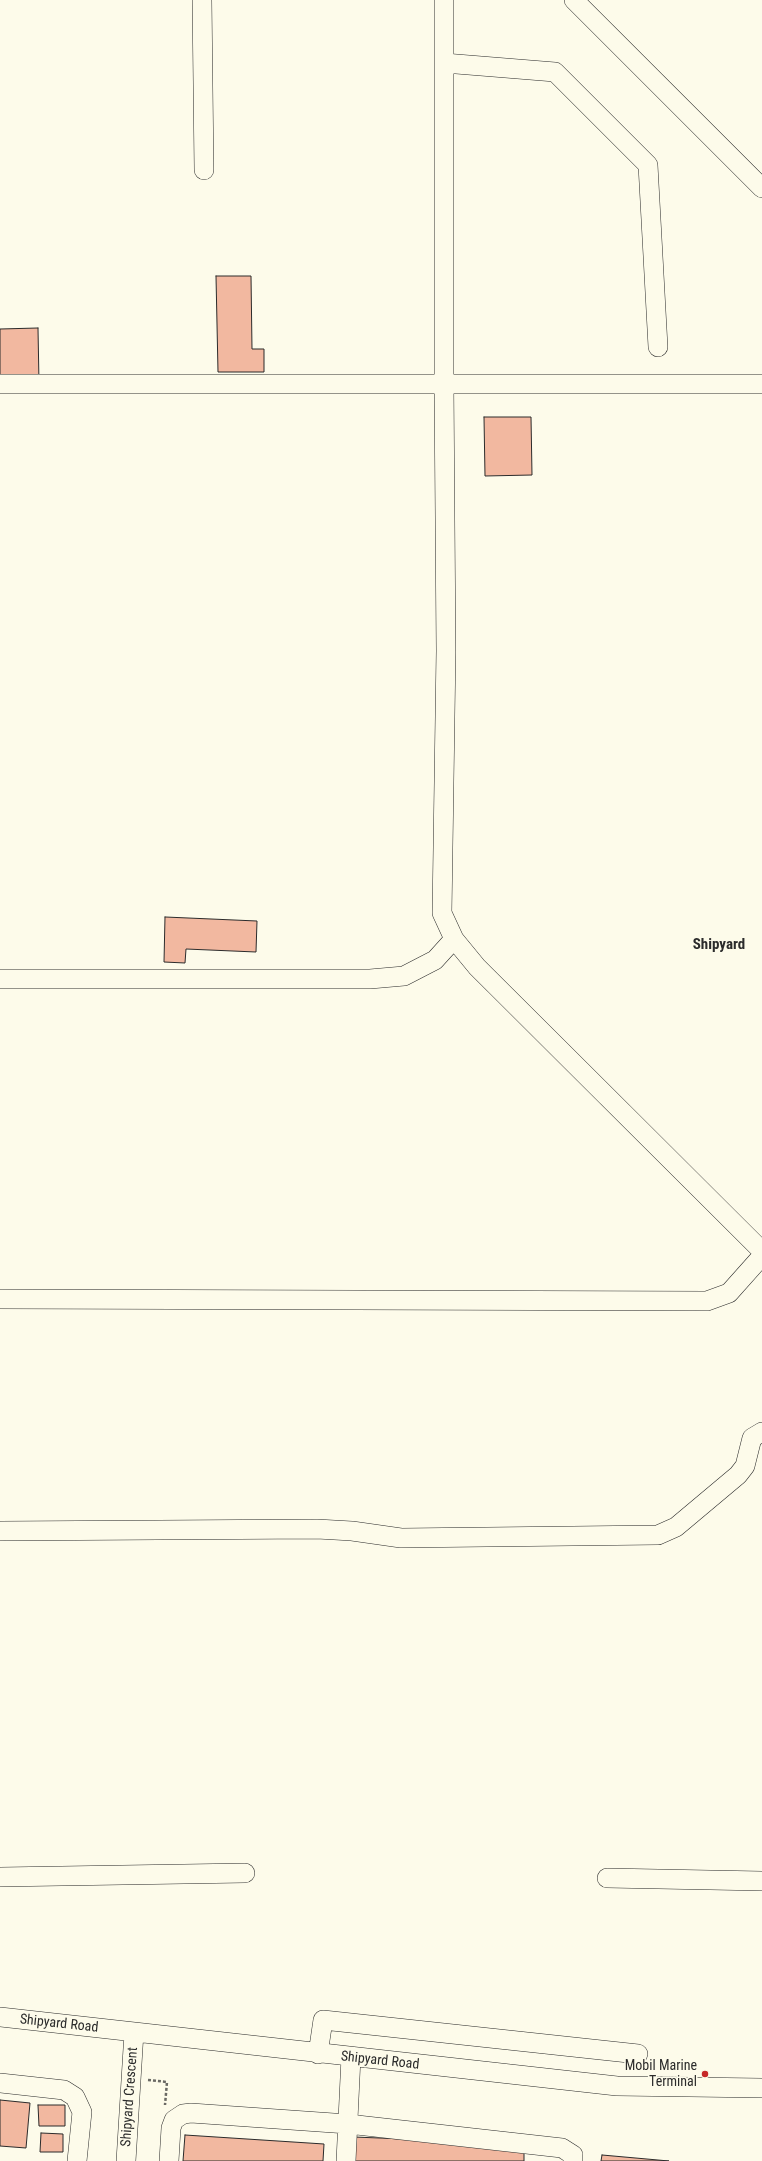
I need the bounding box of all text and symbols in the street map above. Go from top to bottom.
district label: Shipyard [693,936,745,954]
street label: Shipyard Road [19,2012,99,2036]
street label: Shipyard Crescent [118,2047,142,2147]
street label: Shipyard Road [340,2049,420,2073]
place label: Mobil Marine Terminal [625,2058,697,2090]
marker: Mobil Marine Terminal [700,2069,710,2079]

